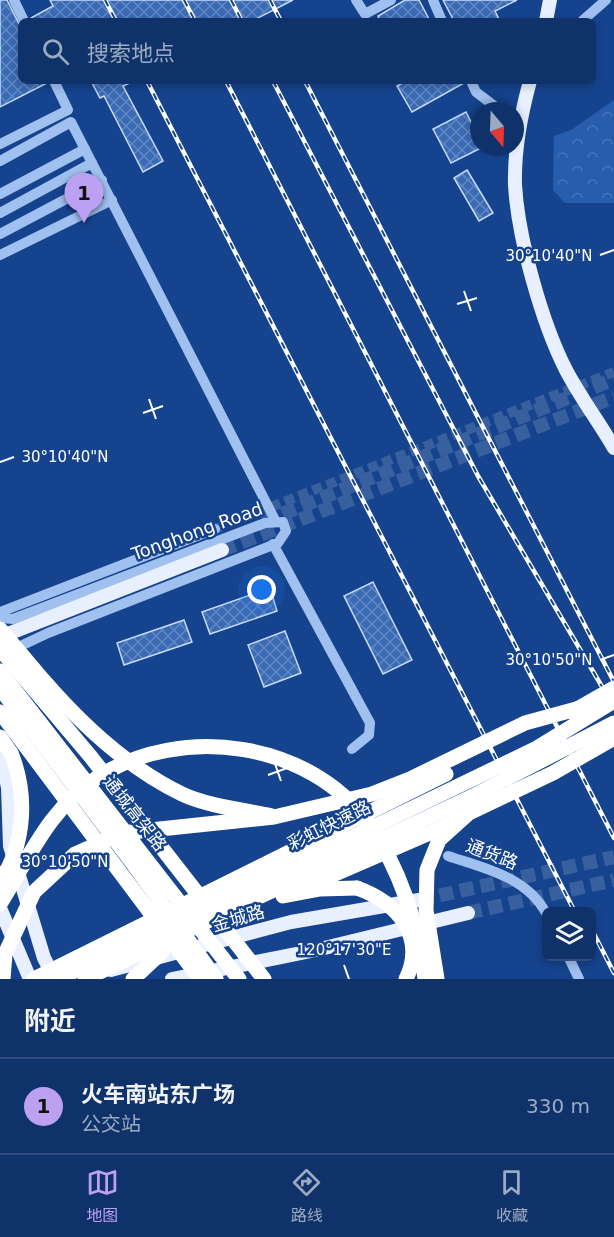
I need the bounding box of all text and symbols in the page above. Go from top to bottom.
search box [18,18,596,84]
icon: search [39,35,72,68]
text: 搜索地点 [87,41,175,66]
north arrow [470,102,524,156]
pin: 1 [64,174,104,223]
text: 30°10'40"N [505,247,593,265]
text: 30°10'40"N [21,448,109,466]
street label: Tonghong Road [128,498,265,565]
your location [247,575,276,604]
text: 30°10'50"N [505,651,593,669]
street label: 通城高架路 [99,771,171,855]
street label: 彩虹快速路 [284,796,374,854]
street label: 通货路 [463,835,521,873]
text: 30°10'50"N [21,853,109,871]
street label: 金城路 [209,900,267,936]
map controls [542,907,596,961]
button: layers [542,907,596,961]
text: 120°17'30"E [297,941,391,959]
text: 附近 [24,1006,76,1036]
text: 火车南站东广场 [81,1082,235,1107]
text: 1 [37,1094,50,1118]
text: 330 m [526,1094,590,1118]
text: 公交站 [81,1112,141,1136]
tab: 地图 [86,1166,119,1226]
tab: 路线 [290,1166,323,1226]
tab: 收藏 [495,1166,528,1226]

